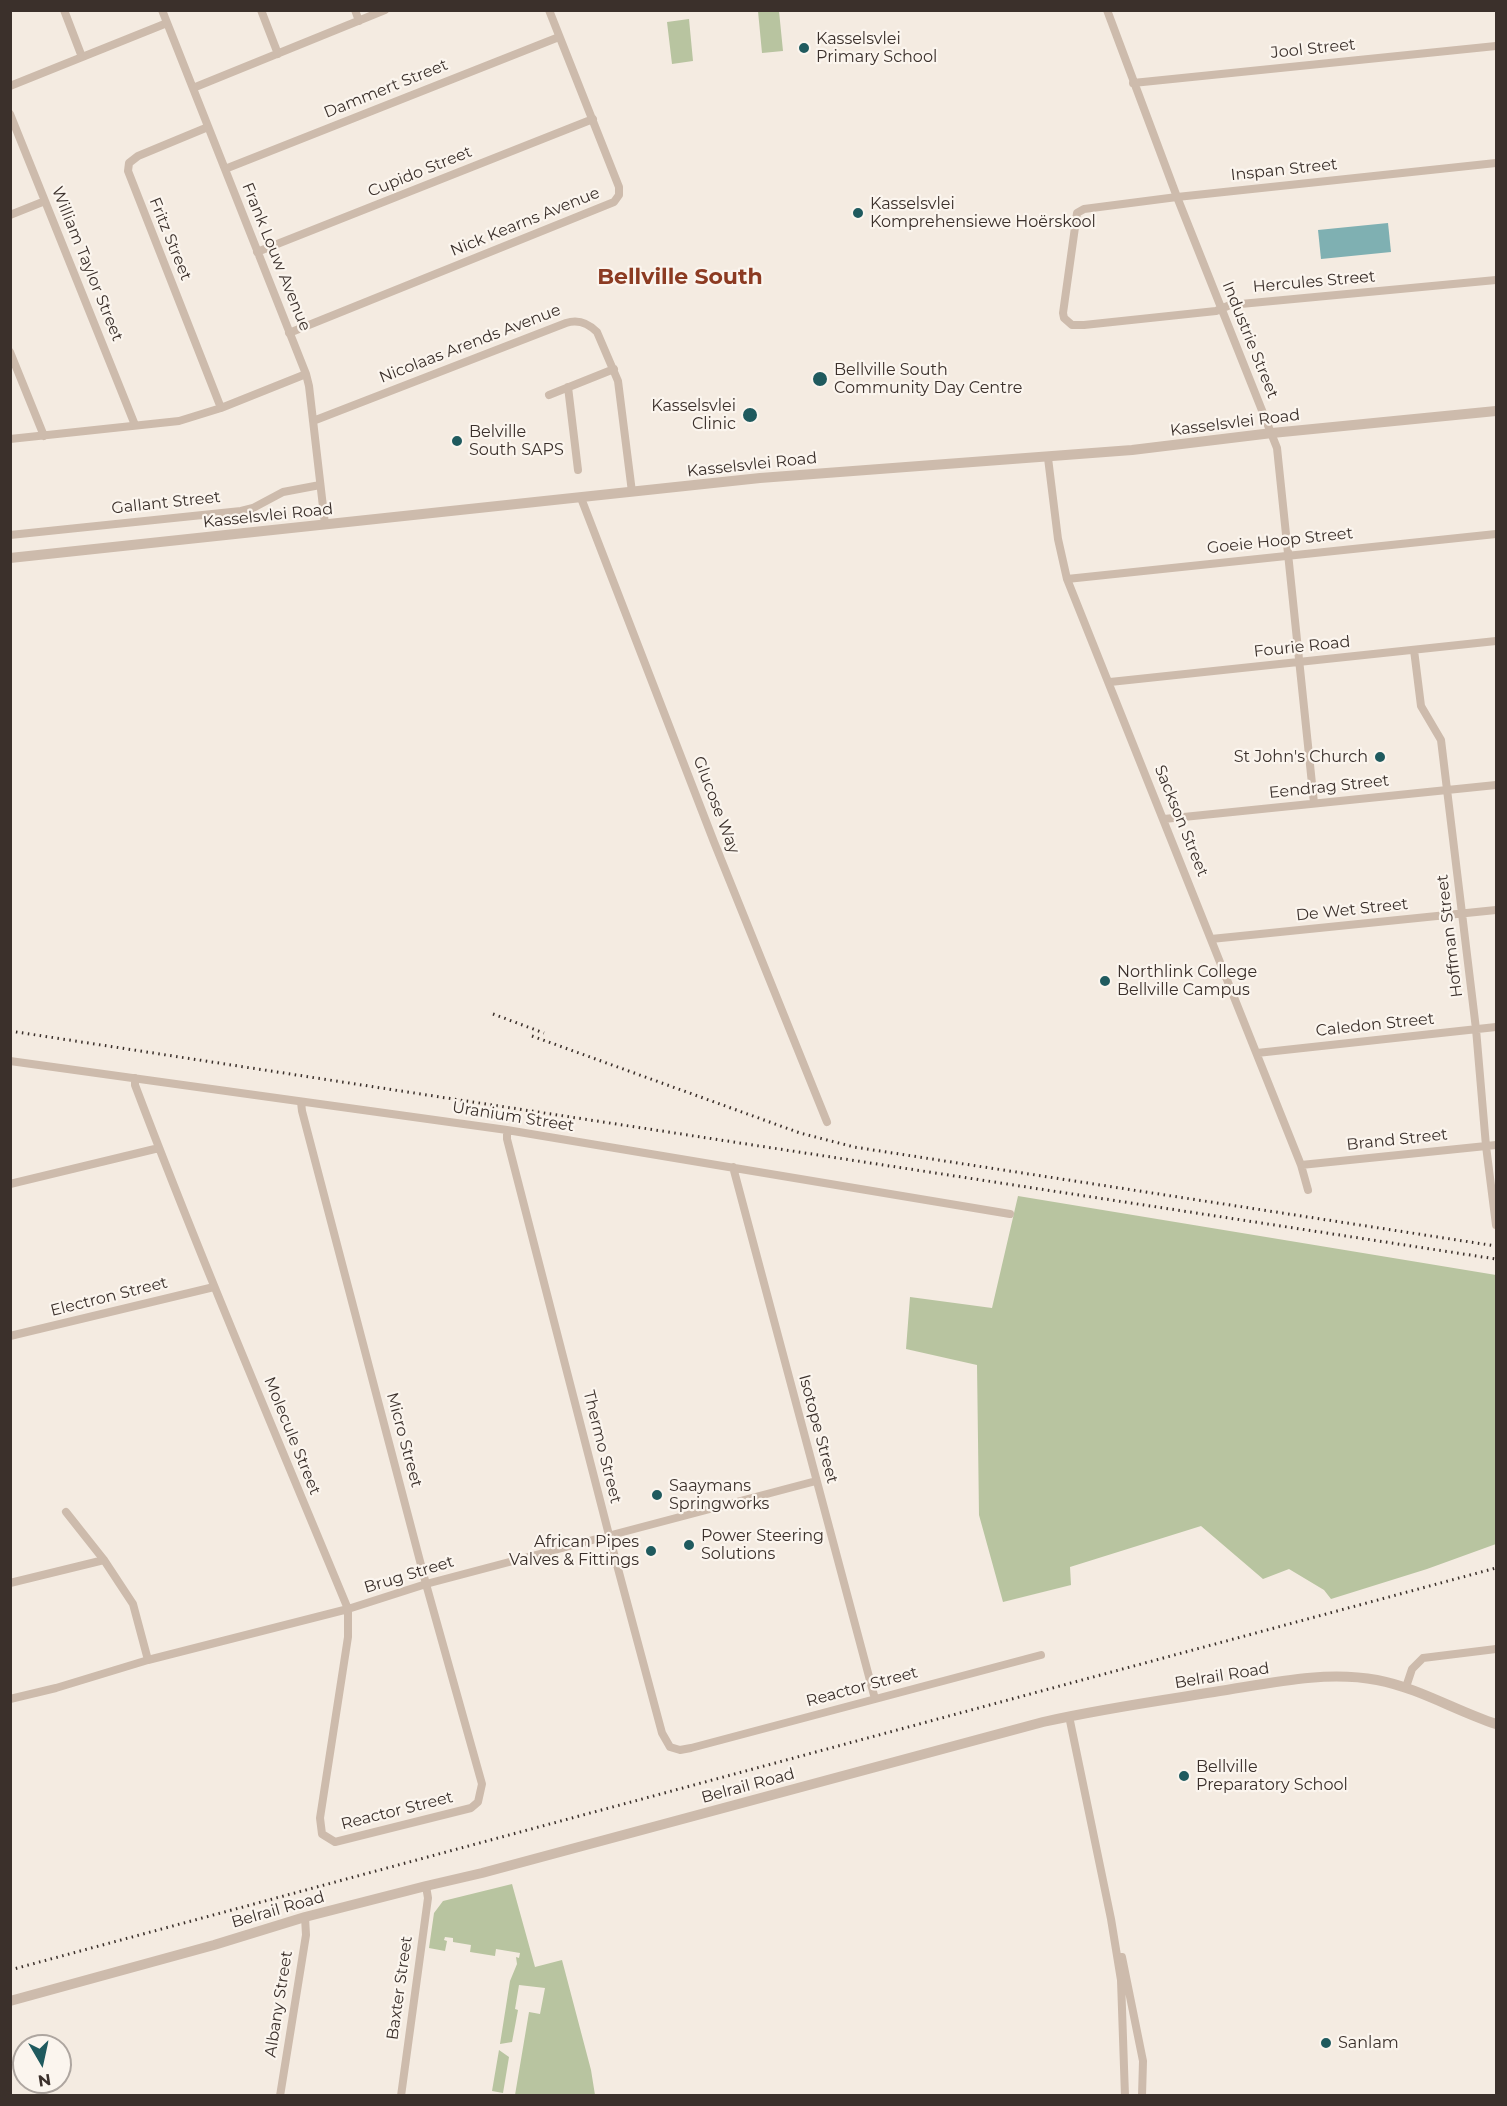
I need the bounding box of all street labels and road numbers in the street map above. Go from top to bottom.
street label: Jool Street [1270,35,1356,63]
street label: Dammert Street [321,55,451,123]
street label: Cupido Street [365,142,475,202]
street label: Inspan Street [1230,155,1338,185]
street label: Frank Louw Avenue [237,180,315,334]
street label: Nick Kearns Avenue [448,183,602,261]
street label: William Taylor Street [47,184,127,344]
street label: Fritz Street [145,195,195,283]
street label: Hercules Street [1252,267,1376,297]
street label: Industrie Street [1218,279,1282,401]
street label: Nicolaas Arends Avenue [377,300,563,388]
street label: Kasselsvlei Road [1169,406,1301,440]
street label: Kasselsvlei Road [686,449,818,481]
street label: Gallant Street [110,488,222,518]
street label: Kasselsvlei Road [202,500,334,532]
street label: Goeie Hoop Street [1206,524,1354,558]
street label: Fourie Road [1253,632,1351,662]
street label: Glucose Way [689,754,743,856]
street label: Sackson Street [1150,762,1212,880]
street label: Eendrag Street [1268,771,1390,803]
street label: Hoffman Street [1433,873,1467,999]
street label: De Wet Street [1295,895,1409,925]
street label: Caledon Street [1315,1009,1435,1041]
street label: Uranium Street [451,1098,575,1136]
street label: Brand Street [1346,1125,1448,1155]
street label: Electron Street [49,1273,169,1321]
street label: Isotope Street [794,1372,842,1486]
street label: Molecule Street [260,1374,324,1498]
street label: Thermo Street [579,1389,625,1505]
street label: Micro Street [382,1390,426,1490]
street label: Brug Street [362,1552,456,1598]
street label: Belrail Road [1173,1659,1271,1693]
street label: Reactor Street [804,1663,920,1711]
street label: Belrail Road [699,1764,797,1808]
street label: Reactor Street [339,1788,455,1834]
street label: Belrail Road [229,1888,327,1932]
street label: Baxter Street [383,1935,417,2041]
street label: Albany Street [261,1949,297,2059]

